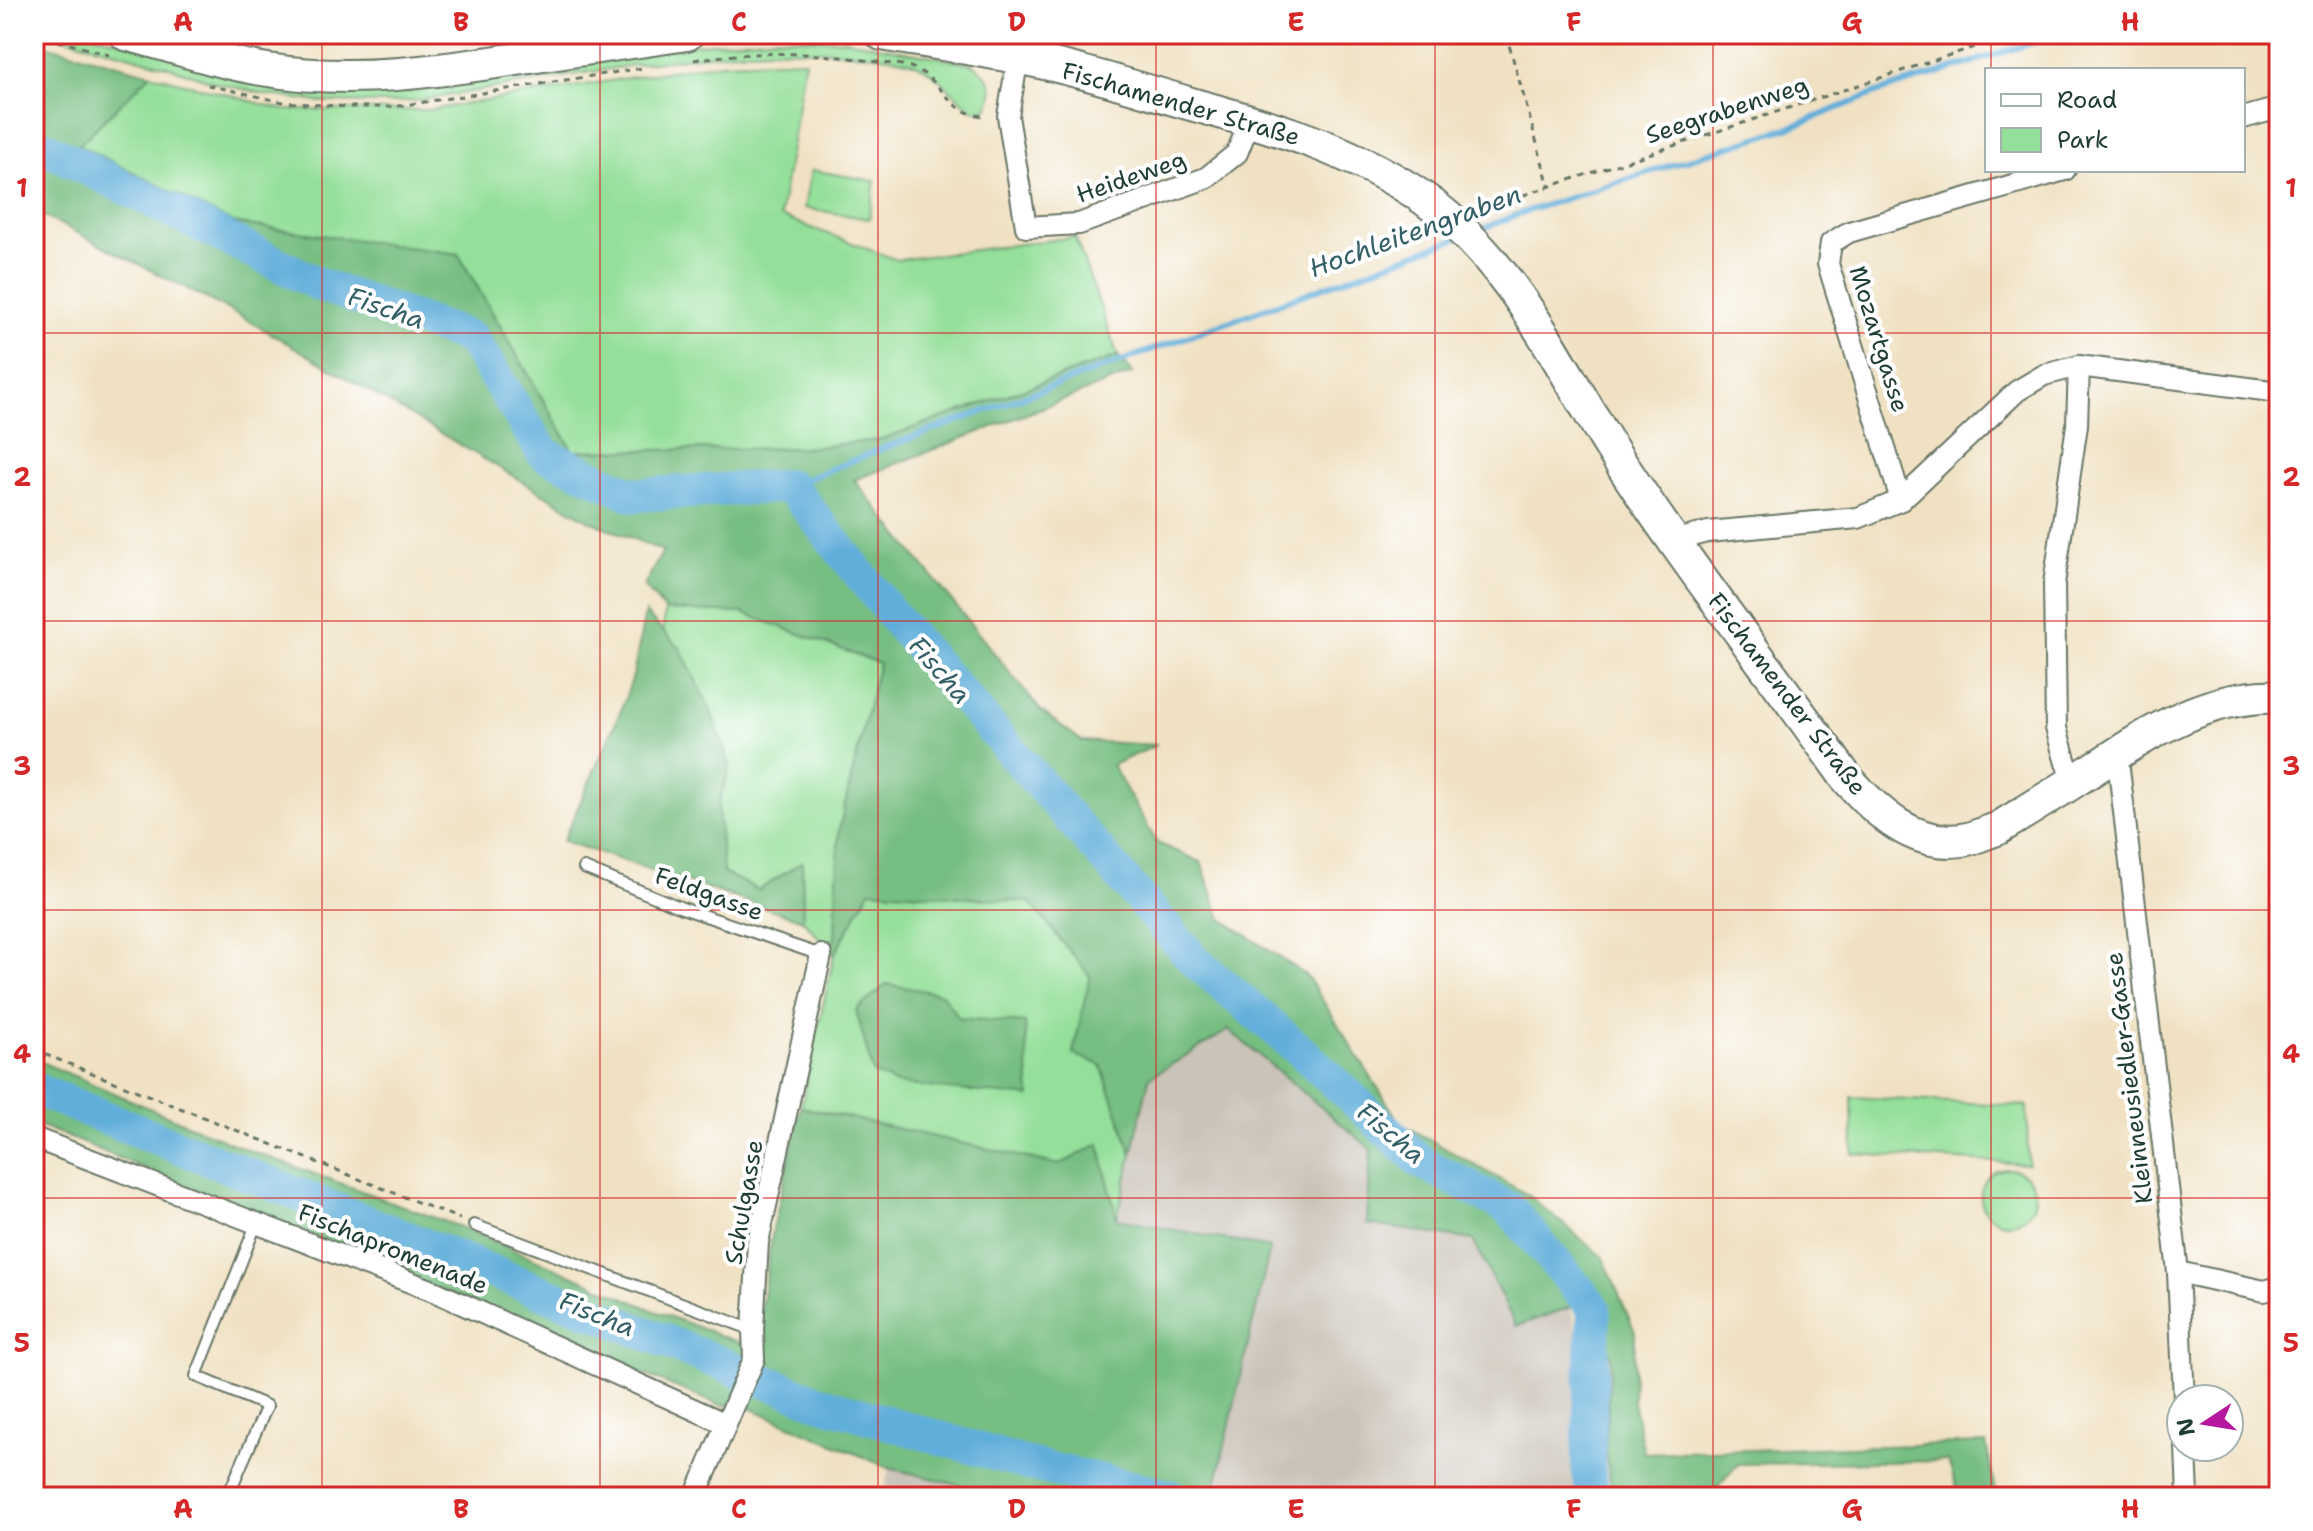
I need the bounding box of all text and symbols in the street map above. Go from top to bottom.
text: A [173,4,193,39]
text: B [453,4,469,39]
text: C [731,4,747,39]
text: D [1008,4,1026,39]
text: E [1287,4,1305,39]
text: F [1566,4,1582,39]
text: G [1842,4,1863,39]
text: H [2121,4,2139,39]
street label: Fischamender Straße [1058,55,1304,153]
legend [1985,68,2245,172]
street label: Seegrabenweg [1642,69,1812,151]
text: Road [2057,84,2117,116]
text: Park [2057,124,2109,156]
street label: Heideweg [1072,143,1190,211]
text: 1 [16,170,28,205]
text: 1 [2285,170,2297,205]
water label: Hochleitengraben [1304,176,1526,285]
street label: Mozartgasse [1842,262,1916,416]
water label: Fischa [343,278,429,337]
text: 2 [13,459,31,494]
text: 2 [2282,459,2300,494]
street label: Fischamender Straße [1700,586,1874,802]
water label: Fischa [901,628,980,711]
text: 3 [13,748,31,783]
text: 3 [2282,748,2300,783]
street label: Feldgasse [650,860,768,928]
street label: Kleinneusiedler-Gasse [2098,950,2160,1206]
text: 4 [13,1036,31,1071]
text: 4 [2282,1036,2300,1071]
water label: Fischa [1350,1094,1433,1171]
street label: Schulgasse [717,1137,771,1267]
street label: Fischapromenade [293,1196,493,1302]
water label: Fischa [554,1282,640,1345]
text: 5 [14,1325,30,1360]
text: 5 [2283,1325,2299,1360]
north arrow [2165,1383,2245,1463]
text: N [2170,1416,2202,1439]
text: A [173,1491,193,1526]
text: B [453,1491,469,1526]
text: C [731,1491,747,1526]
text: D [1008,1491,1026,1526]
text: E [1287,1491,1305,1526]
text: F [1566,1491,1582,1526]
text: G [1842,1491,1863,1526]
text: H [2121,1491,2139,1526]

